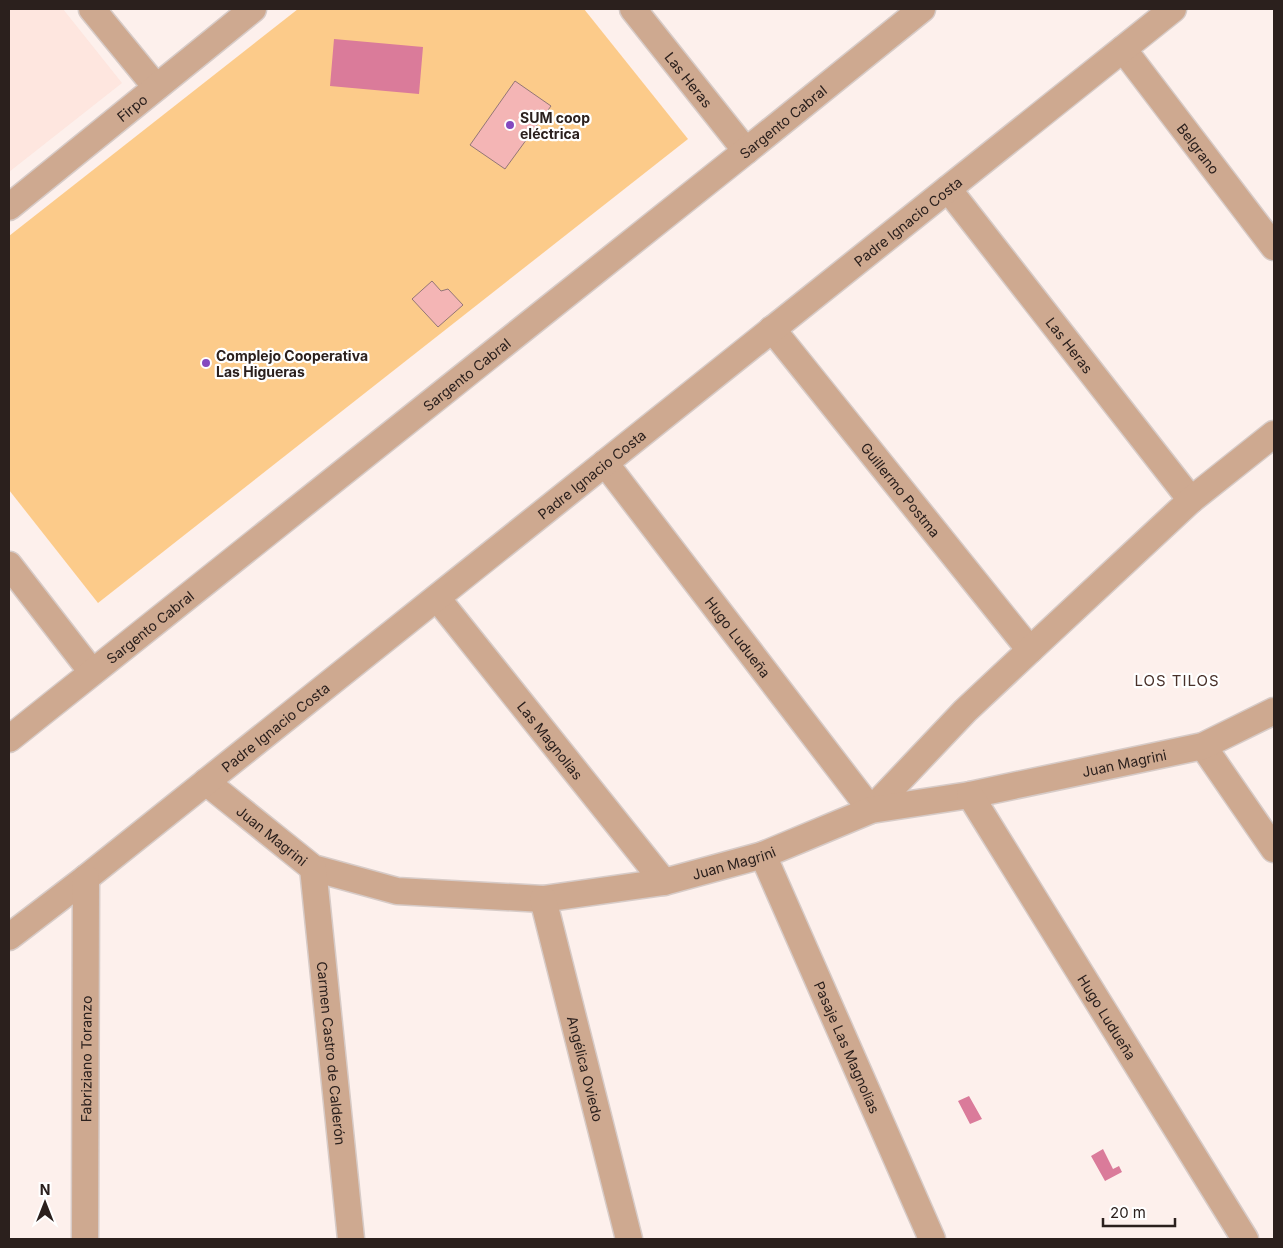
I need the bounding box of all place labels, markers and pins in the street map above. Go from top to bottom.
place label: SUM coop eléctrica [520,109,590,142]
marker: SUM coop eléctrica [504,119,516,131]
place label: Complejo Cooperativa Las Higueras [216,347,368,380]
marker: Complejo Cooperativa Las Higueras [200,357,212,369]

